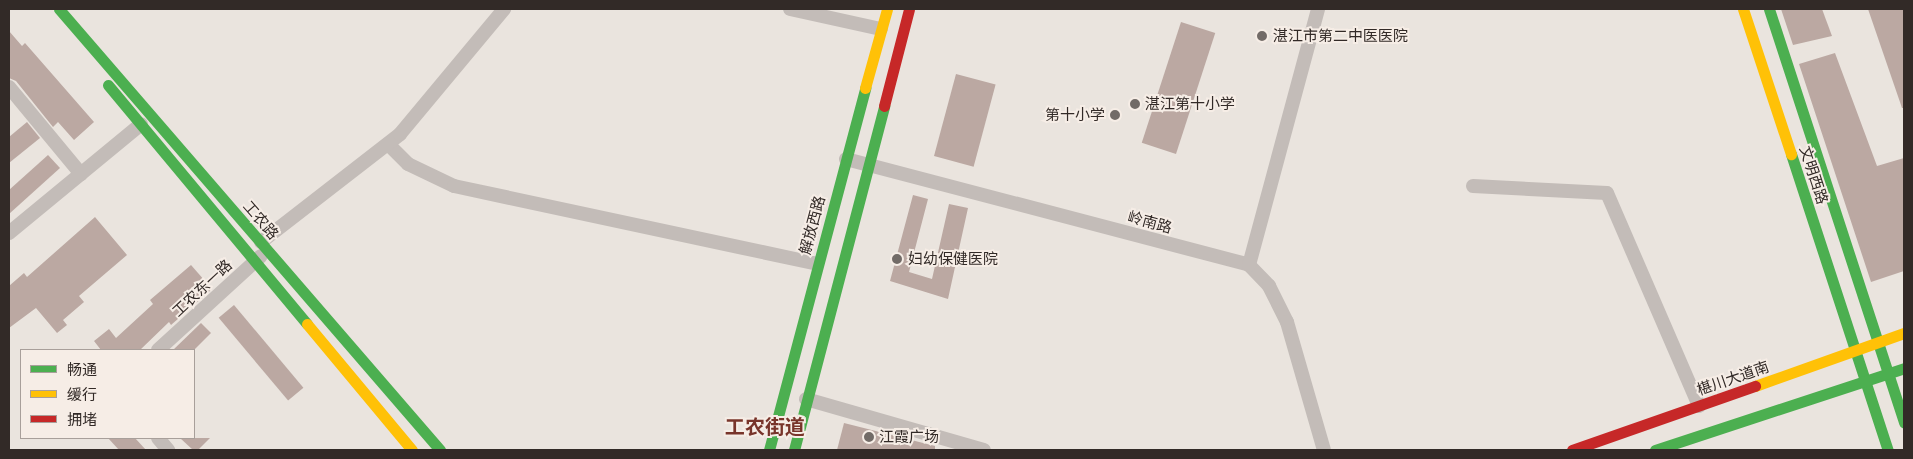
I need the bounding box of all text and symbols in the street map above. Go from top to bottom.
place label: 湛江市第二中医医院 [1273,27,1408,45]
marker: 湛江市第二中医医院 [1255,29,1269,43]
place label: 湛江第十小学 [1145,95,1235,113]
marker: 湛江第十小学 [1129,98,1141,110]
place label: 第十小学 [1045,106,1105,124]
marker: 第十小学 [1109,109,1121,121]
street label: 文明西路 [1796,144,1832,206]
street label: 解放西路 [796,194,828,256]
street label: 工农路 [239,197,283,243]
street label: 岭南路 [1126,207,1174,237]
place label: 妇幼保健医院 [908,250,998,268]
marker: 妇幼保健医院 [890,252,904,266]
street label: 工农东一路 [168,256,236,320]
legend [20,349,195,439]
street label: 椹川大道南 [1695,357,1771,399]
text: 畅通 [67,361,97,378]
text: 缓行 [67,386,97,403]
text: 拥堵 [67,411,97,428]
district label: 工农街道 [725,415,805,439]
place label: 江霞广场 [879,428,939,446]
marker: 江霞广场 [863,431,875,443]

